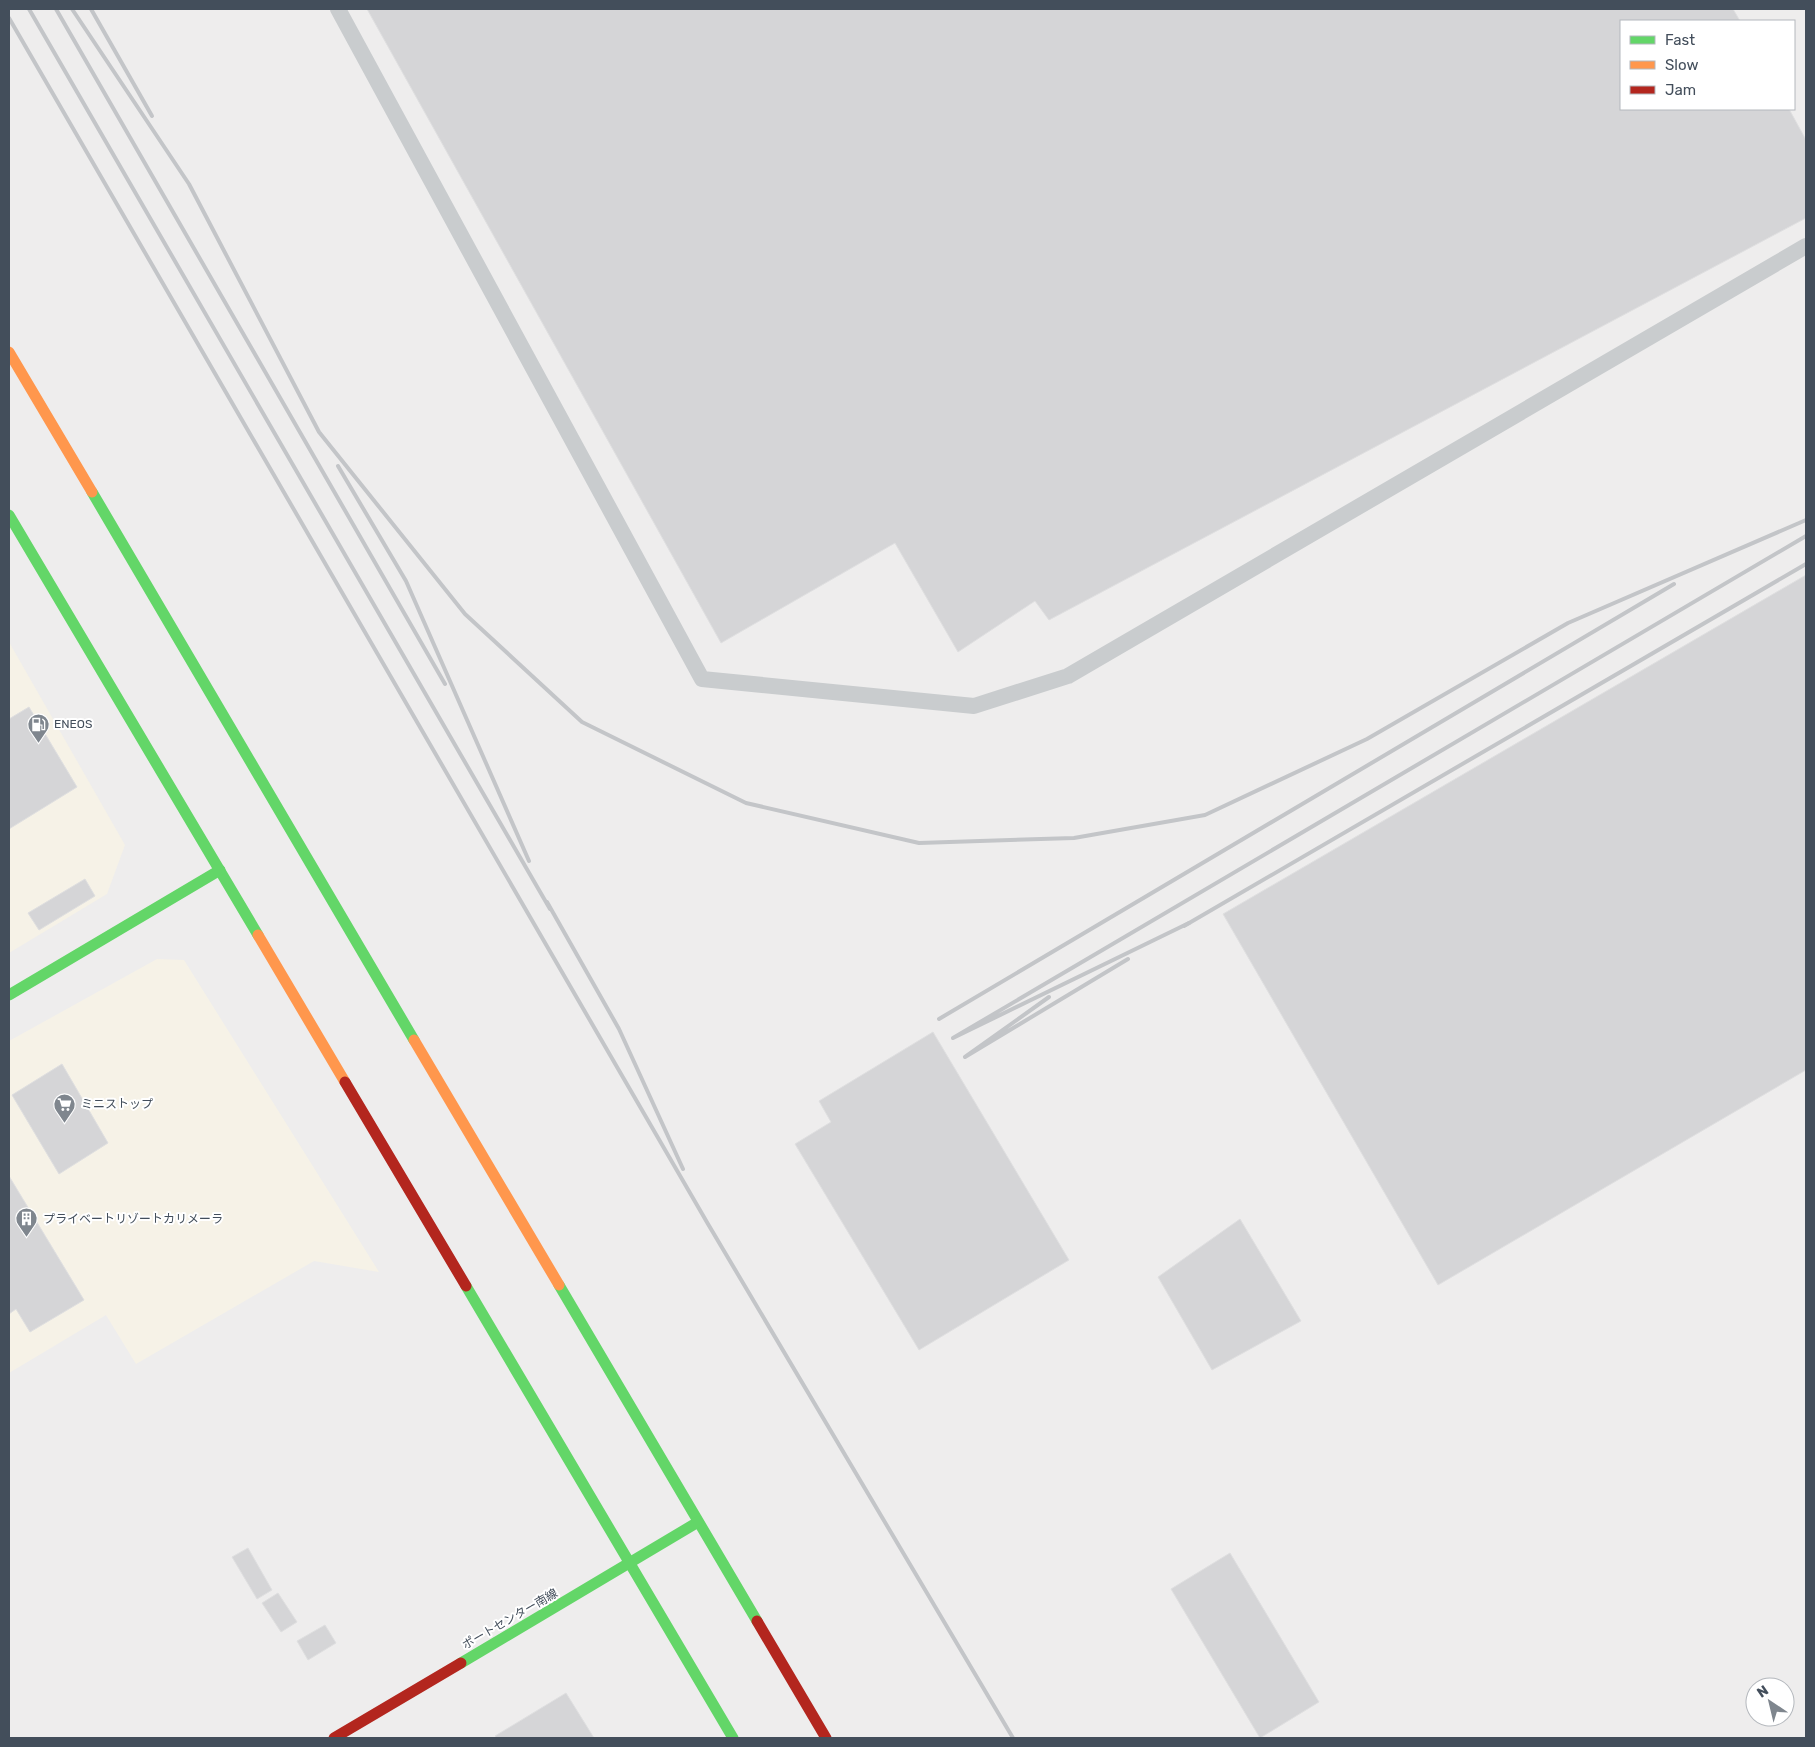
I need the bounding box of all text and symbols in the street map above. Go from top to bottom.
legend [1620,20,1795,110]
text: Fast [1665,31,1695,49]
text: Slow [1665,56,1698,74]
text: Jam [1665,81,1696,99]
fuel station icon: ENEOS [26,712,50,743]
place label: ENEOS [54,717,92,731]
supermarket icon: ミニストップ [53,1092,77,1123]
place label: ミニストップ [81,1097,153,1111]
building icon: プライベートリゾートカリメーラ [15,1207,39,1238]
place label: プライベートリゾートカリメーラ [43,1212,223,1226]
street label: ポートセンター南線 [460,1586,560,1652]
north arrow [1745,1677,1795,1727]
text: N [1754,1682,1772,1702]

